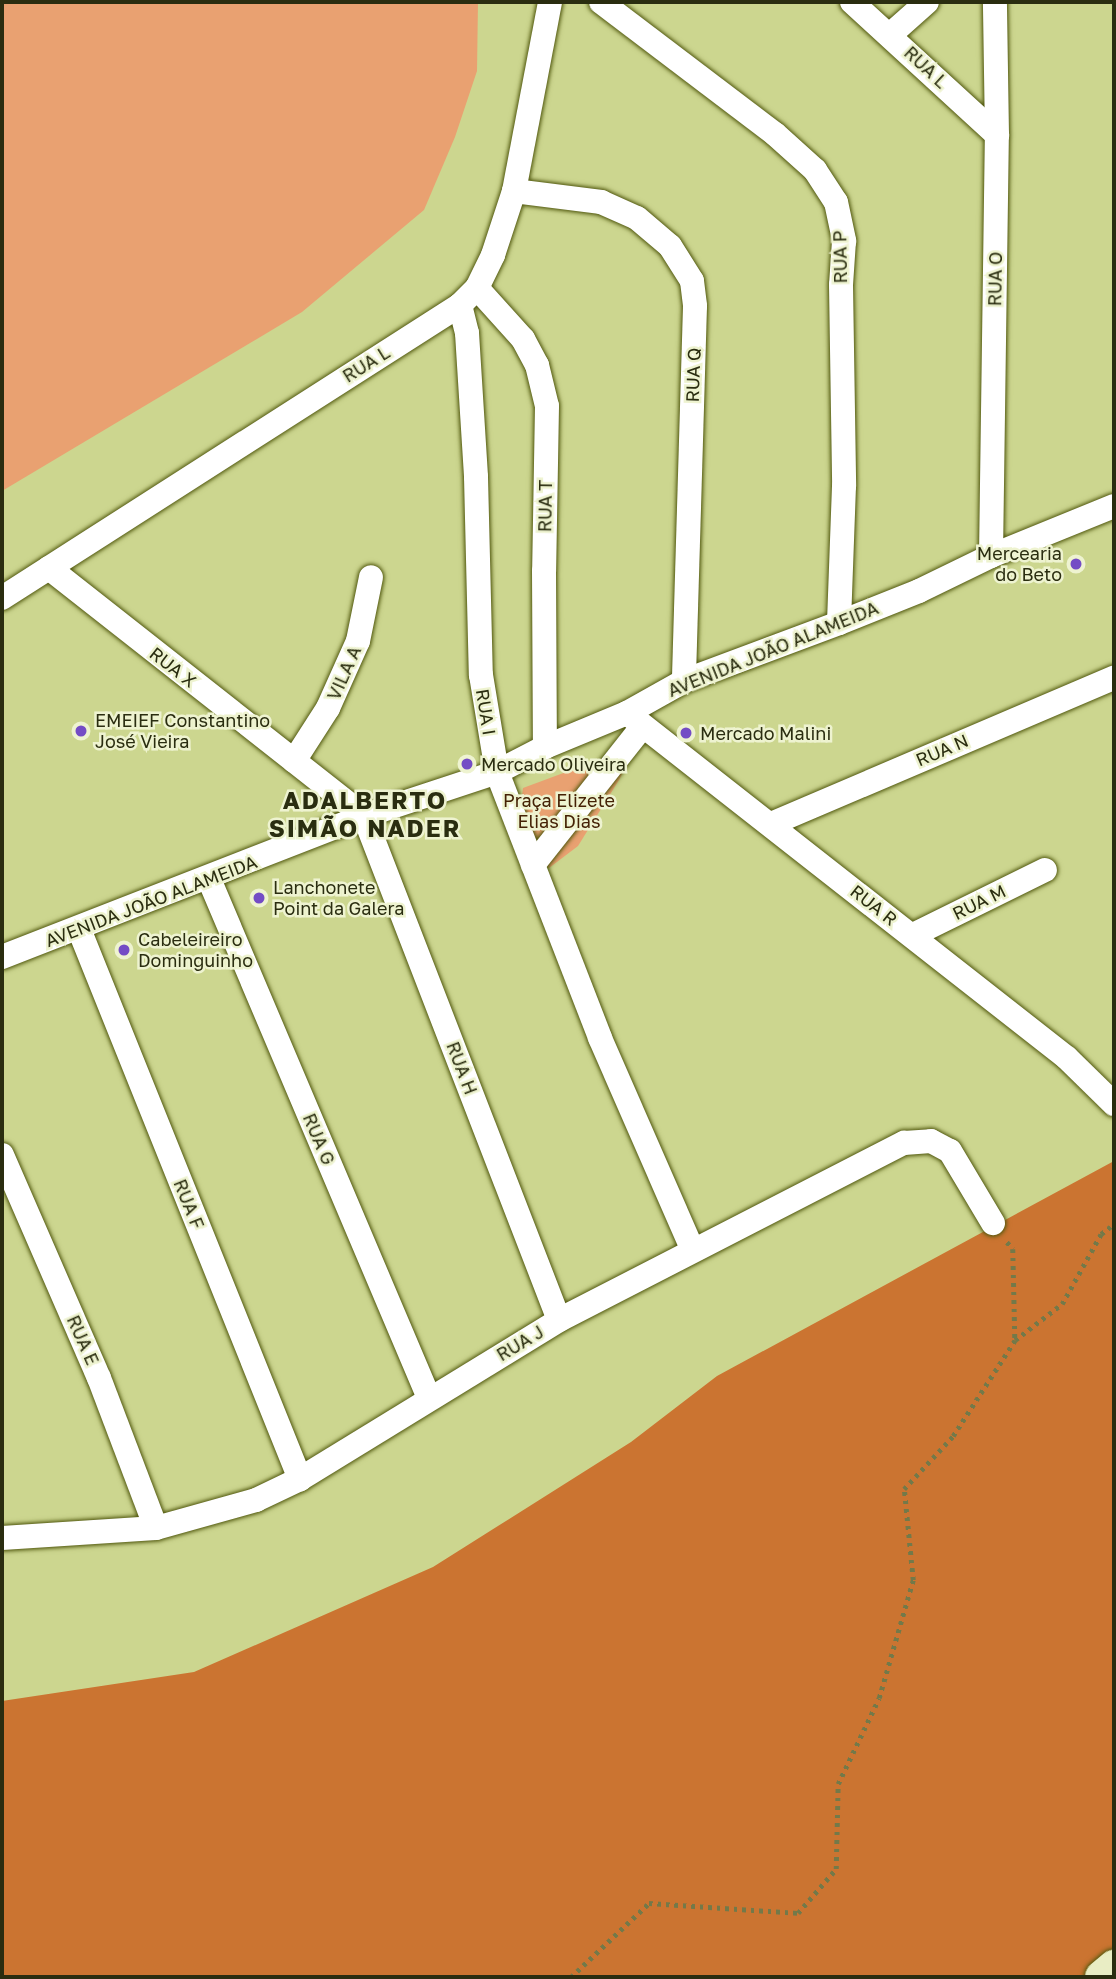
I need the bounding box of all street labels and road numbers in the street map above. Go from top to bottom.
street label: RUA L [900,42,952,92]
street label: RUA P [829,230,851,284]
street label: RUA O [984,252,1006,306]
street label: RUA L [338,341,394,387]
street label: RUA Q [681,347,705,403]
street label: RUA T [534,480,556,532]
street label: AVENIDA JOÃO ALAMEIDA [664,597,882,701]
street label: RUA X [145,642,201,692]
street label: VILA A [323,643,365,703]
street label: RUA I [472,687,500,737]
street label: RUA N [913,729,971,771]
street label: AVENIDA JOÃO ALAMEIDA [42,851,260,951]
street label: RUA R [846,880,902,930]
street label: RUA M [949,880,1009,924]
street label: RUA H [442,1039,482,1097]
street label: RUA G [299,1110,339,1168]
street label: RUA F [169,1176,209,1232]
street label: RUA E [63,1312,103,1368]
street label: RUA J [492,1321,548,1365]

